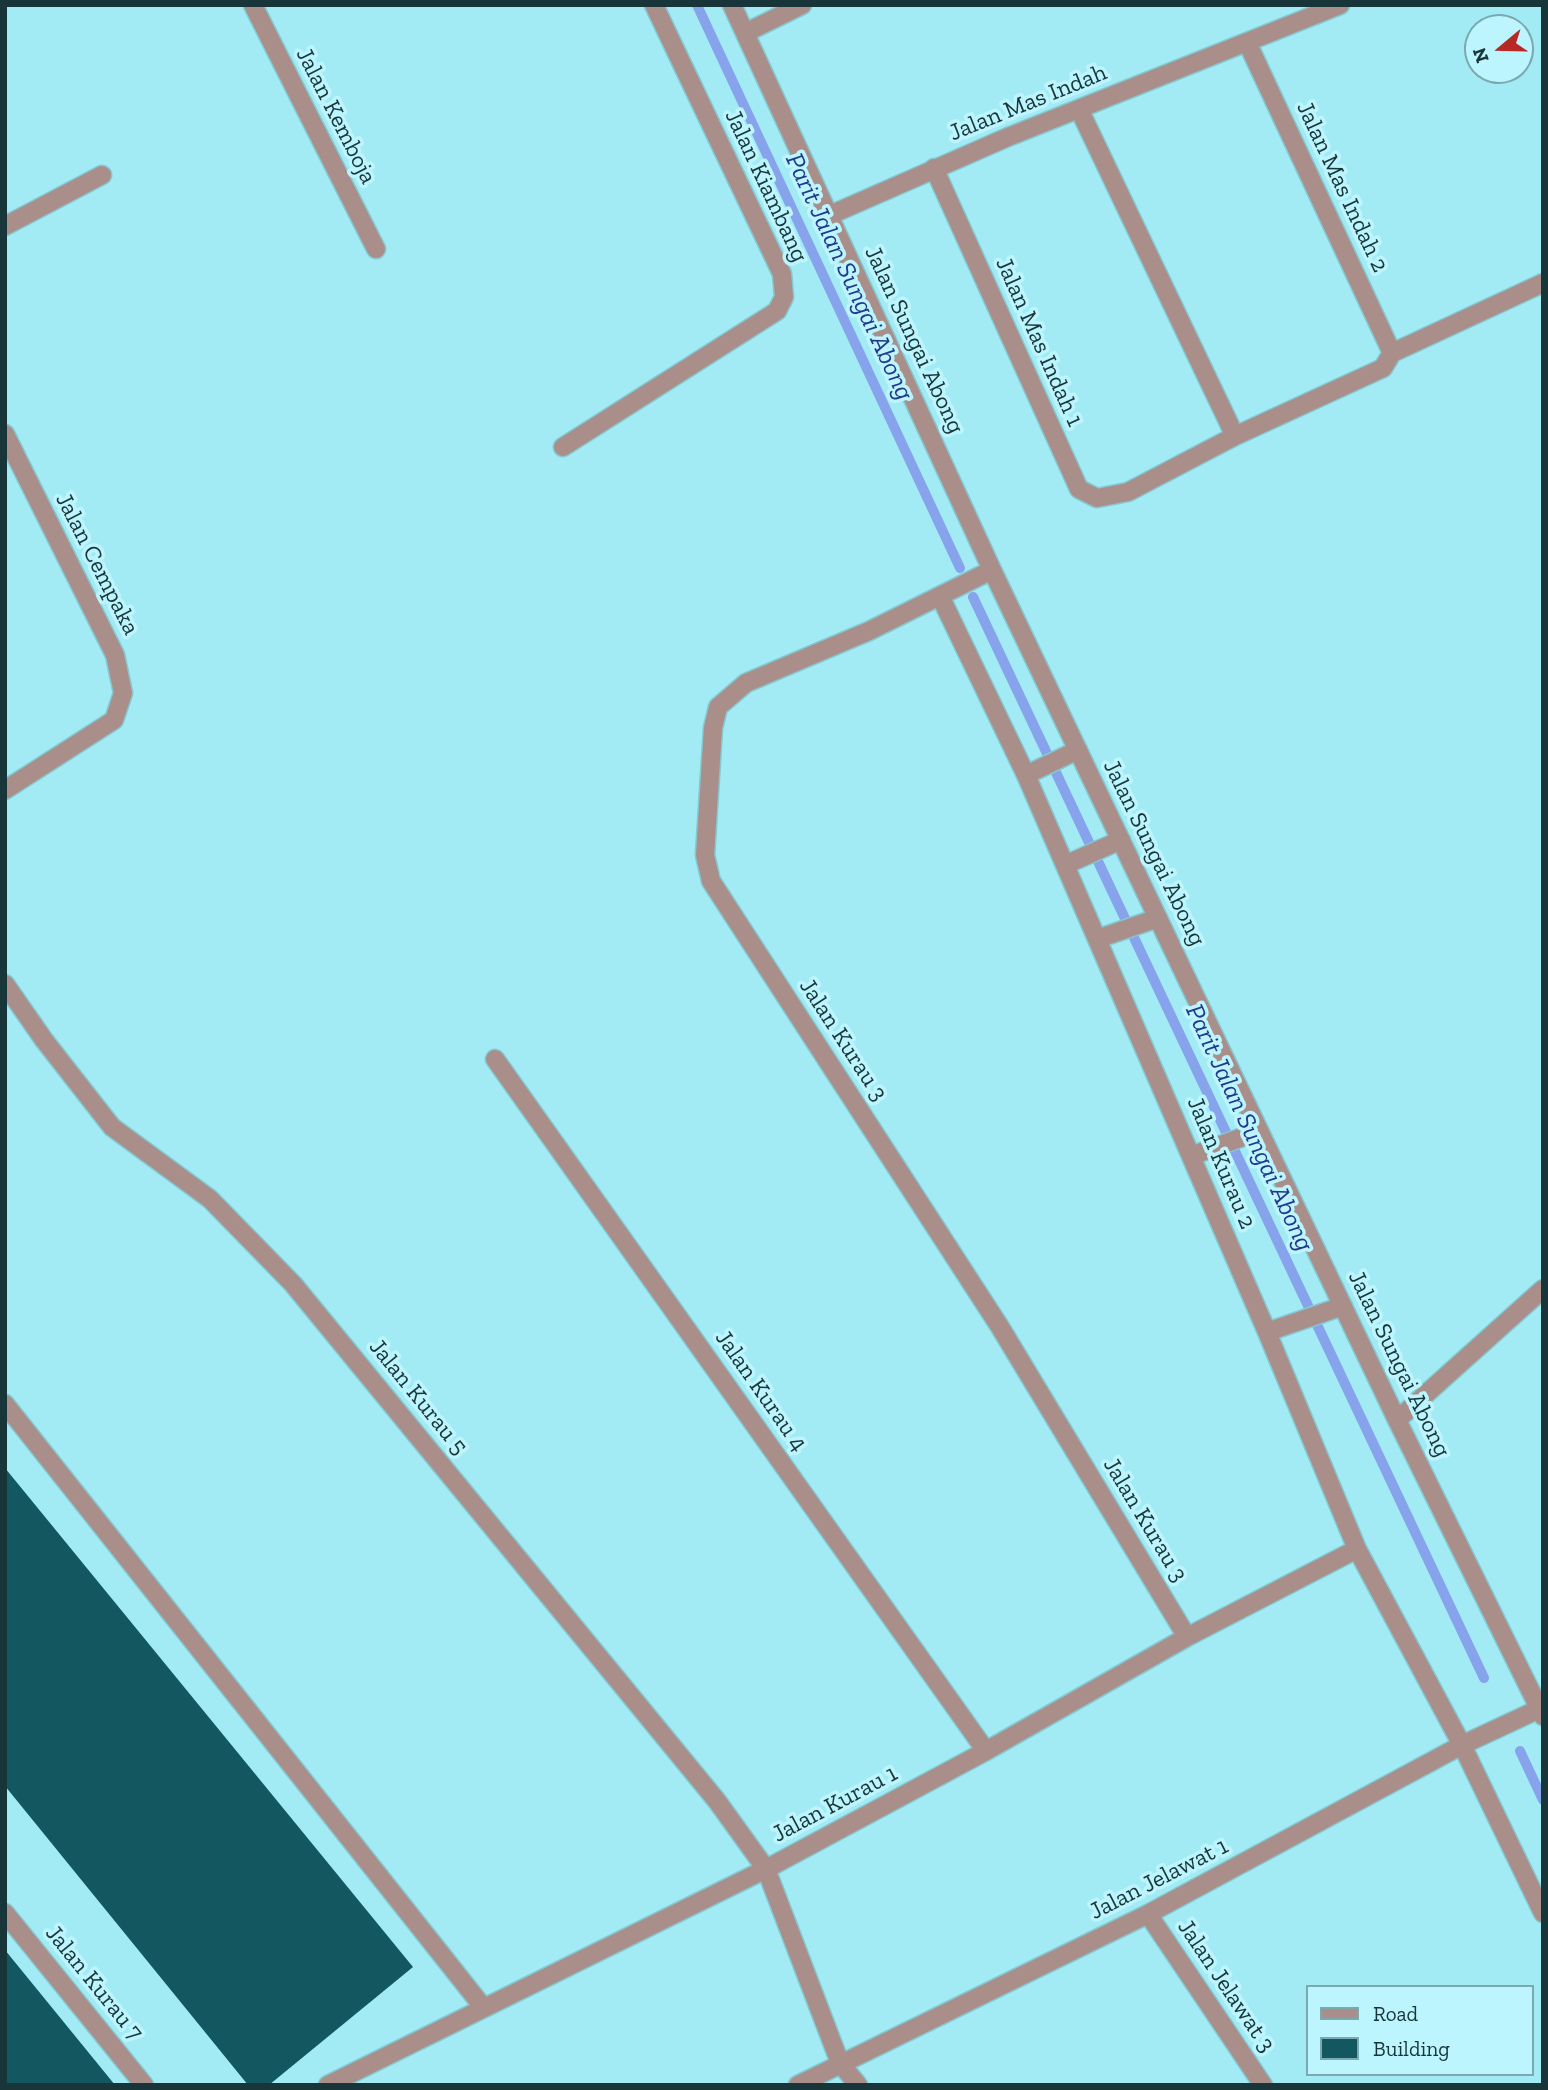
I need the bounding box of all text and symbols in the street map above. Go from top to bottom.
north arrow [1464,14,1534,84]
street label: Jalan Kemboja [289,43,383,189]
text: N [1467,45,1494,66]
street label: Jalan Mas Indah [945,58,1111,148]
street label: Jalan Mas Indah 2 [1290,97,1394,277]
street label: Jalan Kiambang [718,105,814,267]
water label: Parit Jalan Sungai Abong [778,149,920,405]
street label: Jalan Sungai Abong [858,242,970,438]
street label: Jalan Mas Indah 1 [989,253,1089,431]
street label: Jalan Cempaka [49,488,145,640]
street label: Jalan Sungai Abong [1096,755,1212,951]
street label: Jalan Kurau 3 [793,973,893,1107]
water label: Parit Jalan Sungai Abong [1178,1000,1320,1256]
street label: Jalan Kurau 2 [1180,1093,1262,1233]
street label: Jalan Sungai Abong [1341,1266,1457,1462]
street label: Jalan Kurau 4 [709,1325,813,1457]
street label: Jalan Kurau 5 [363,1333,473,1461]
street label: Jalan Kurau 3 [1097,1453,1193,1587]
street label: Jalan Kurau 1 [768,1759,902,1849]
street label: Jalan Jelawat 1 [1085,1832,1233,1926]
street label: Jalan Jelawat 3 [1171,1914,1281,2058]
street label: Jalan Kurau 7 [39,1920,149,2046]
legend [1306,1985,1534,2076]
text: Road [1373,2001,1418,2026]
text: Building [1373,2036,1450,2061]

